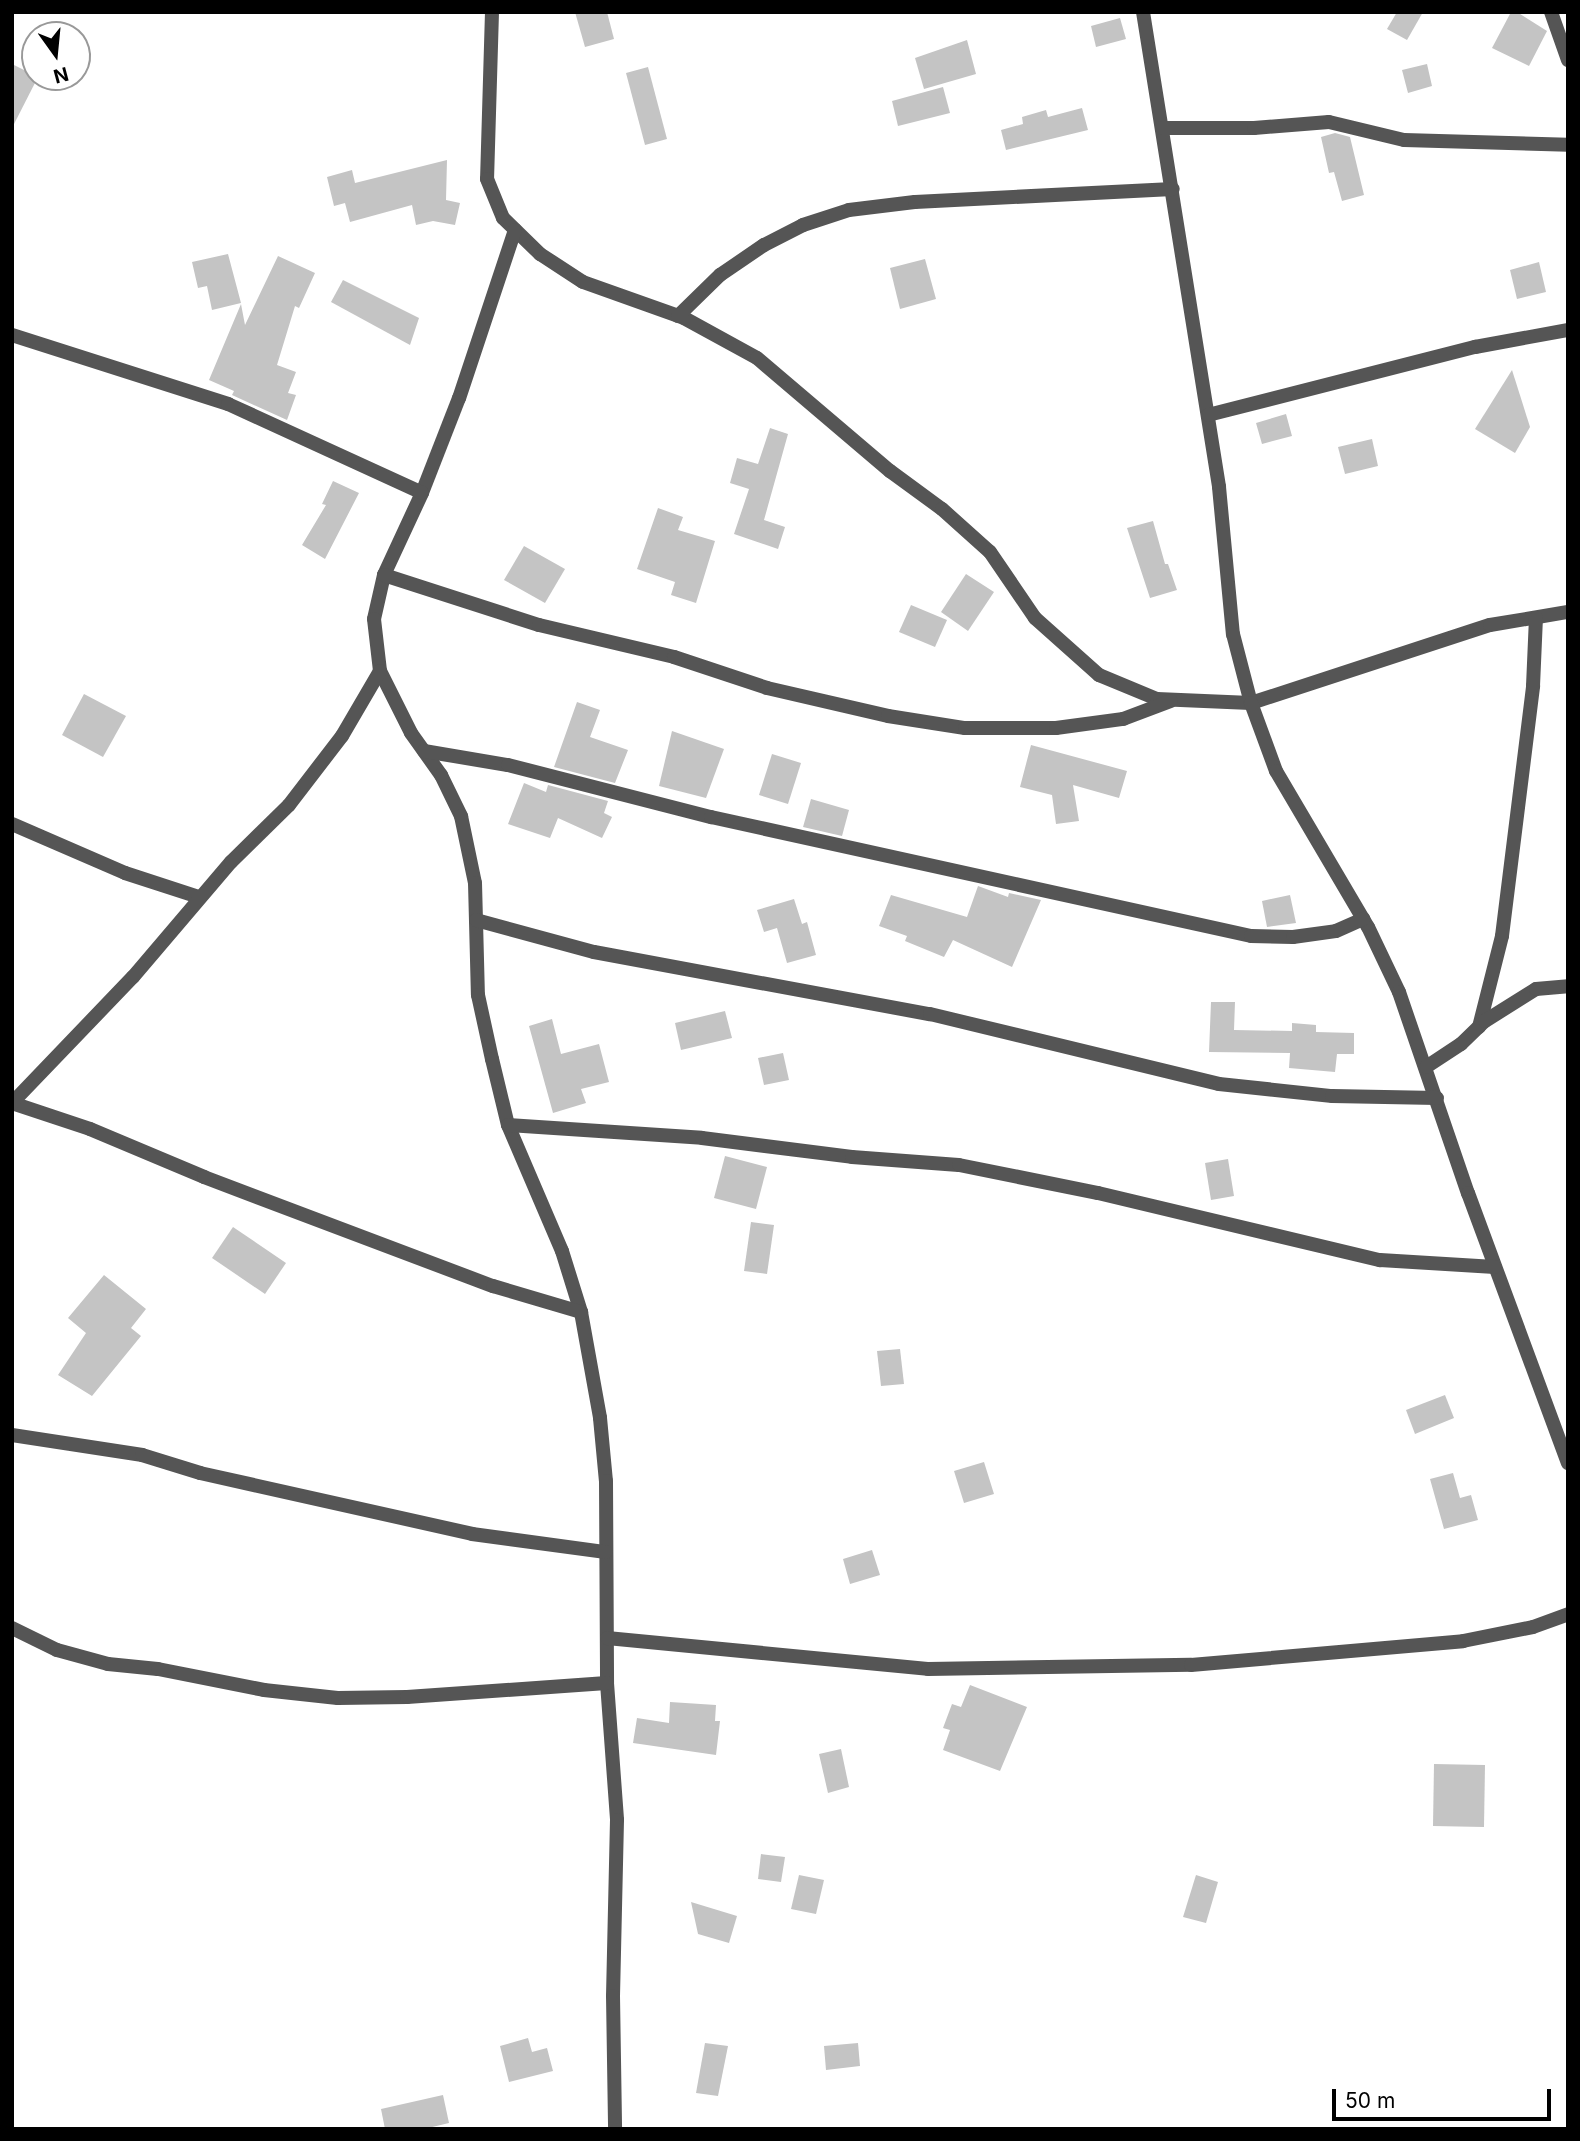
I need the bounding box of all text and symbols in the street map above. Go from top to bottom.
north arrow [21,21,91,91]
text: N [51,62,71,88]
scale bar [1335,2074,1554,2118]
text: 50 m [1345,2088,1395,2113]

